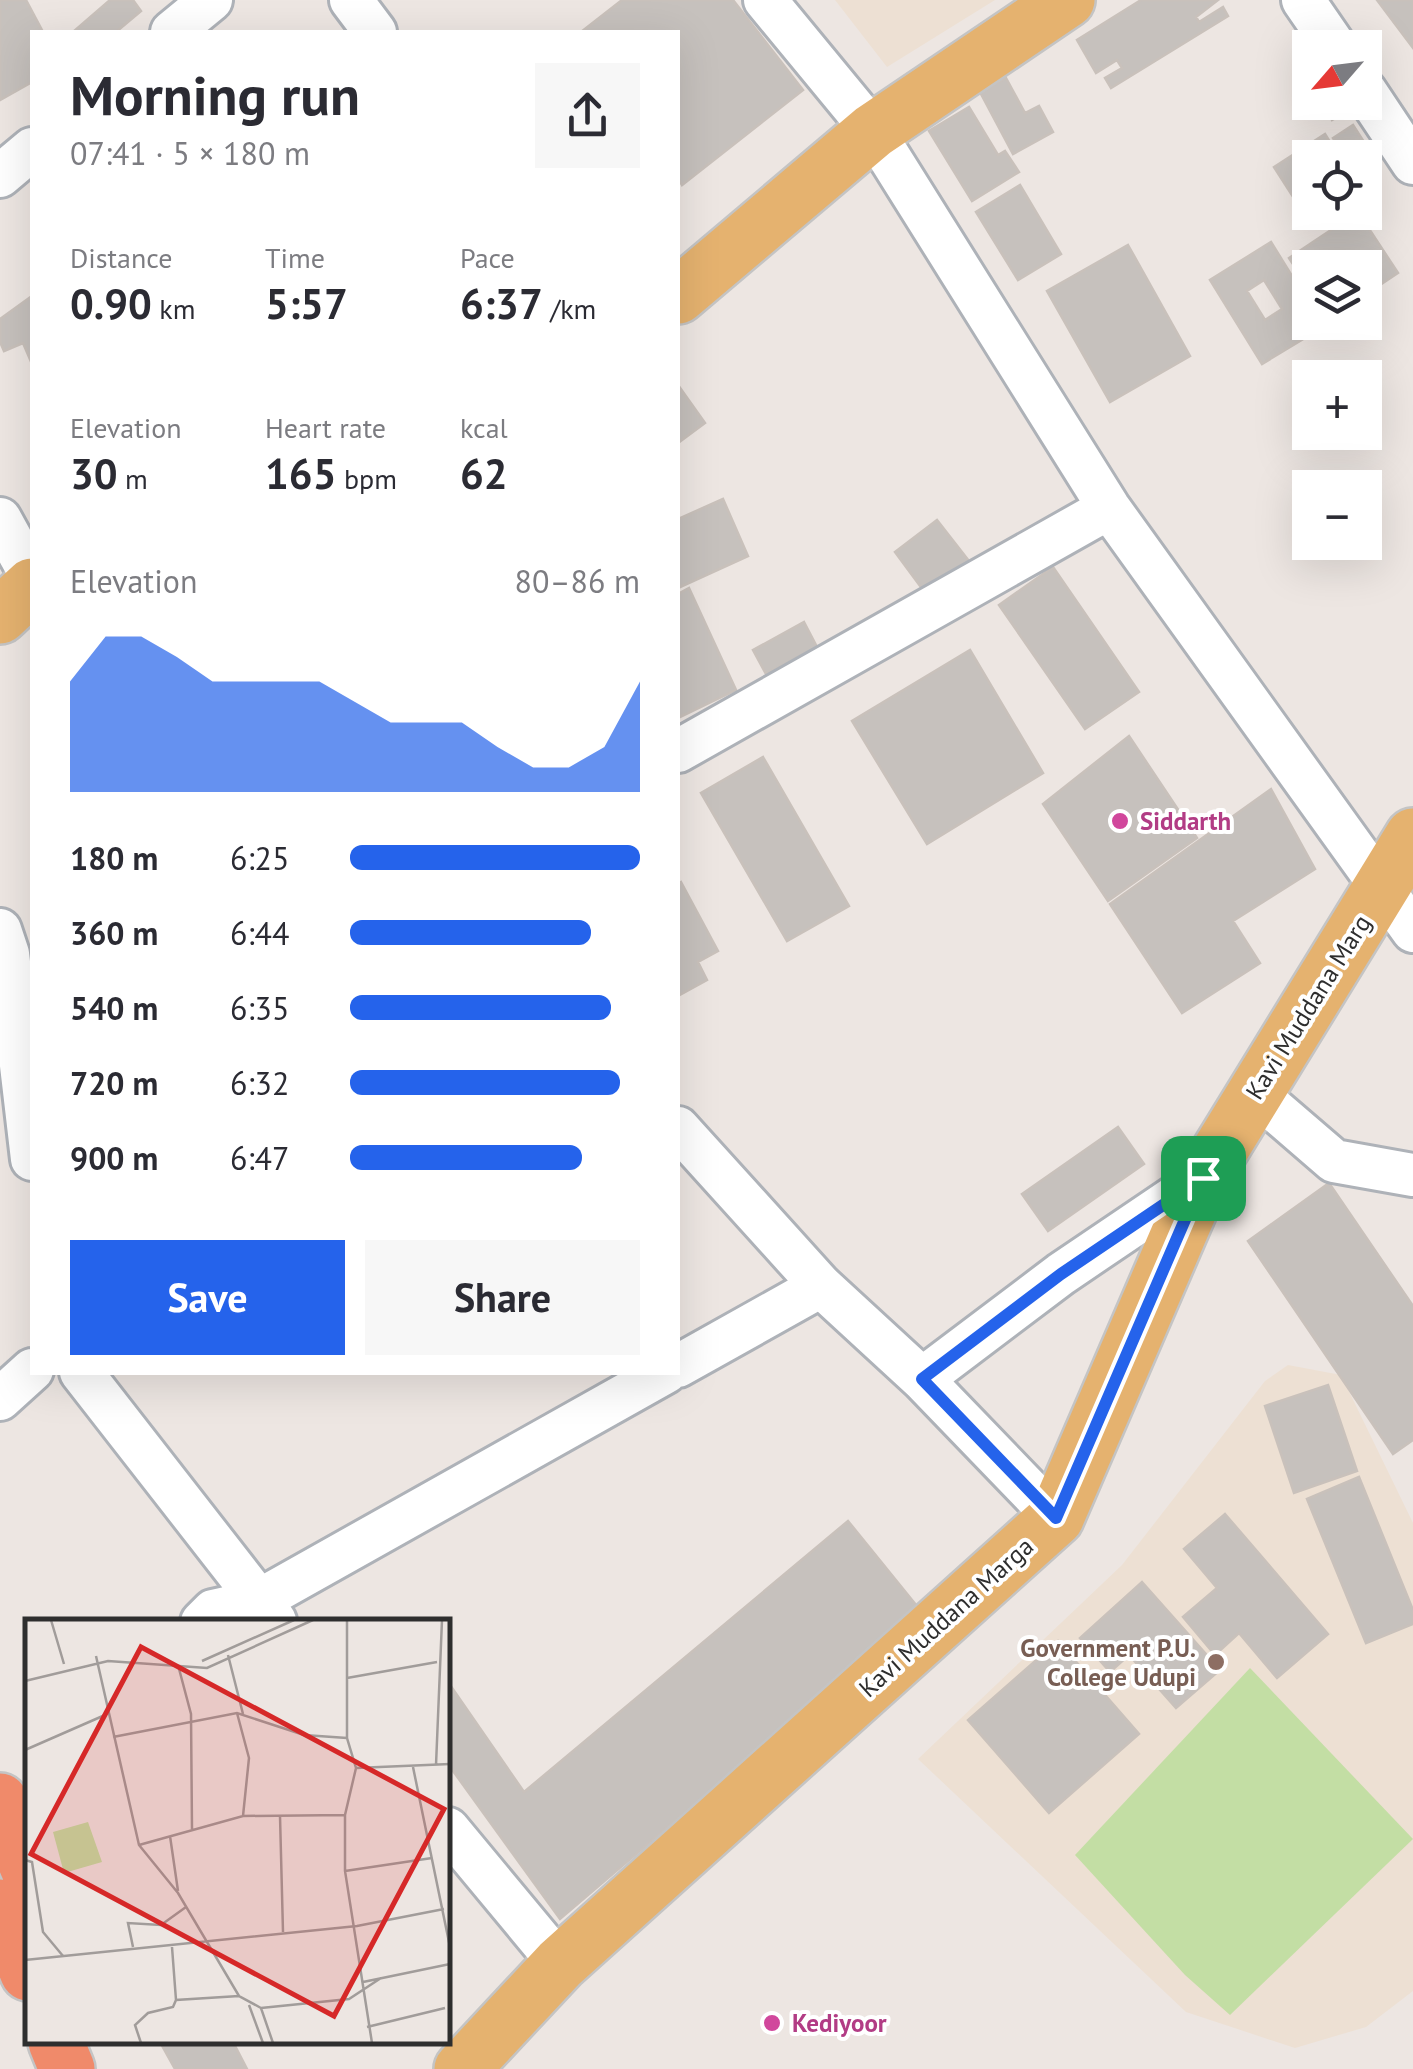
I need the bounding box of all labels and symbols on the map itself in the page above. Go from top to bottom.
north arrow [1292,30,1382,120]
place label: Siddarth [1140,805,1231,837]
marker: Siddarth [1109,810,1131,832]
street label: Kavi Muddana Marg [1238,909,1378,1105]
pin [1161,1136,1246,1221]
street label: Kavi Muddana Marga [852,1530,1040,1704]
inset map [25,1619,450,2044]
place label: Government P.U. College Udupi [1020,1632,1196,1693]
marker: Government P.U. College Udupi [1205,1651,1227,1673]
place label: Kediyoor [792,2007,887,2039]
marker: Kediyoor [761,2012,783,2034]

